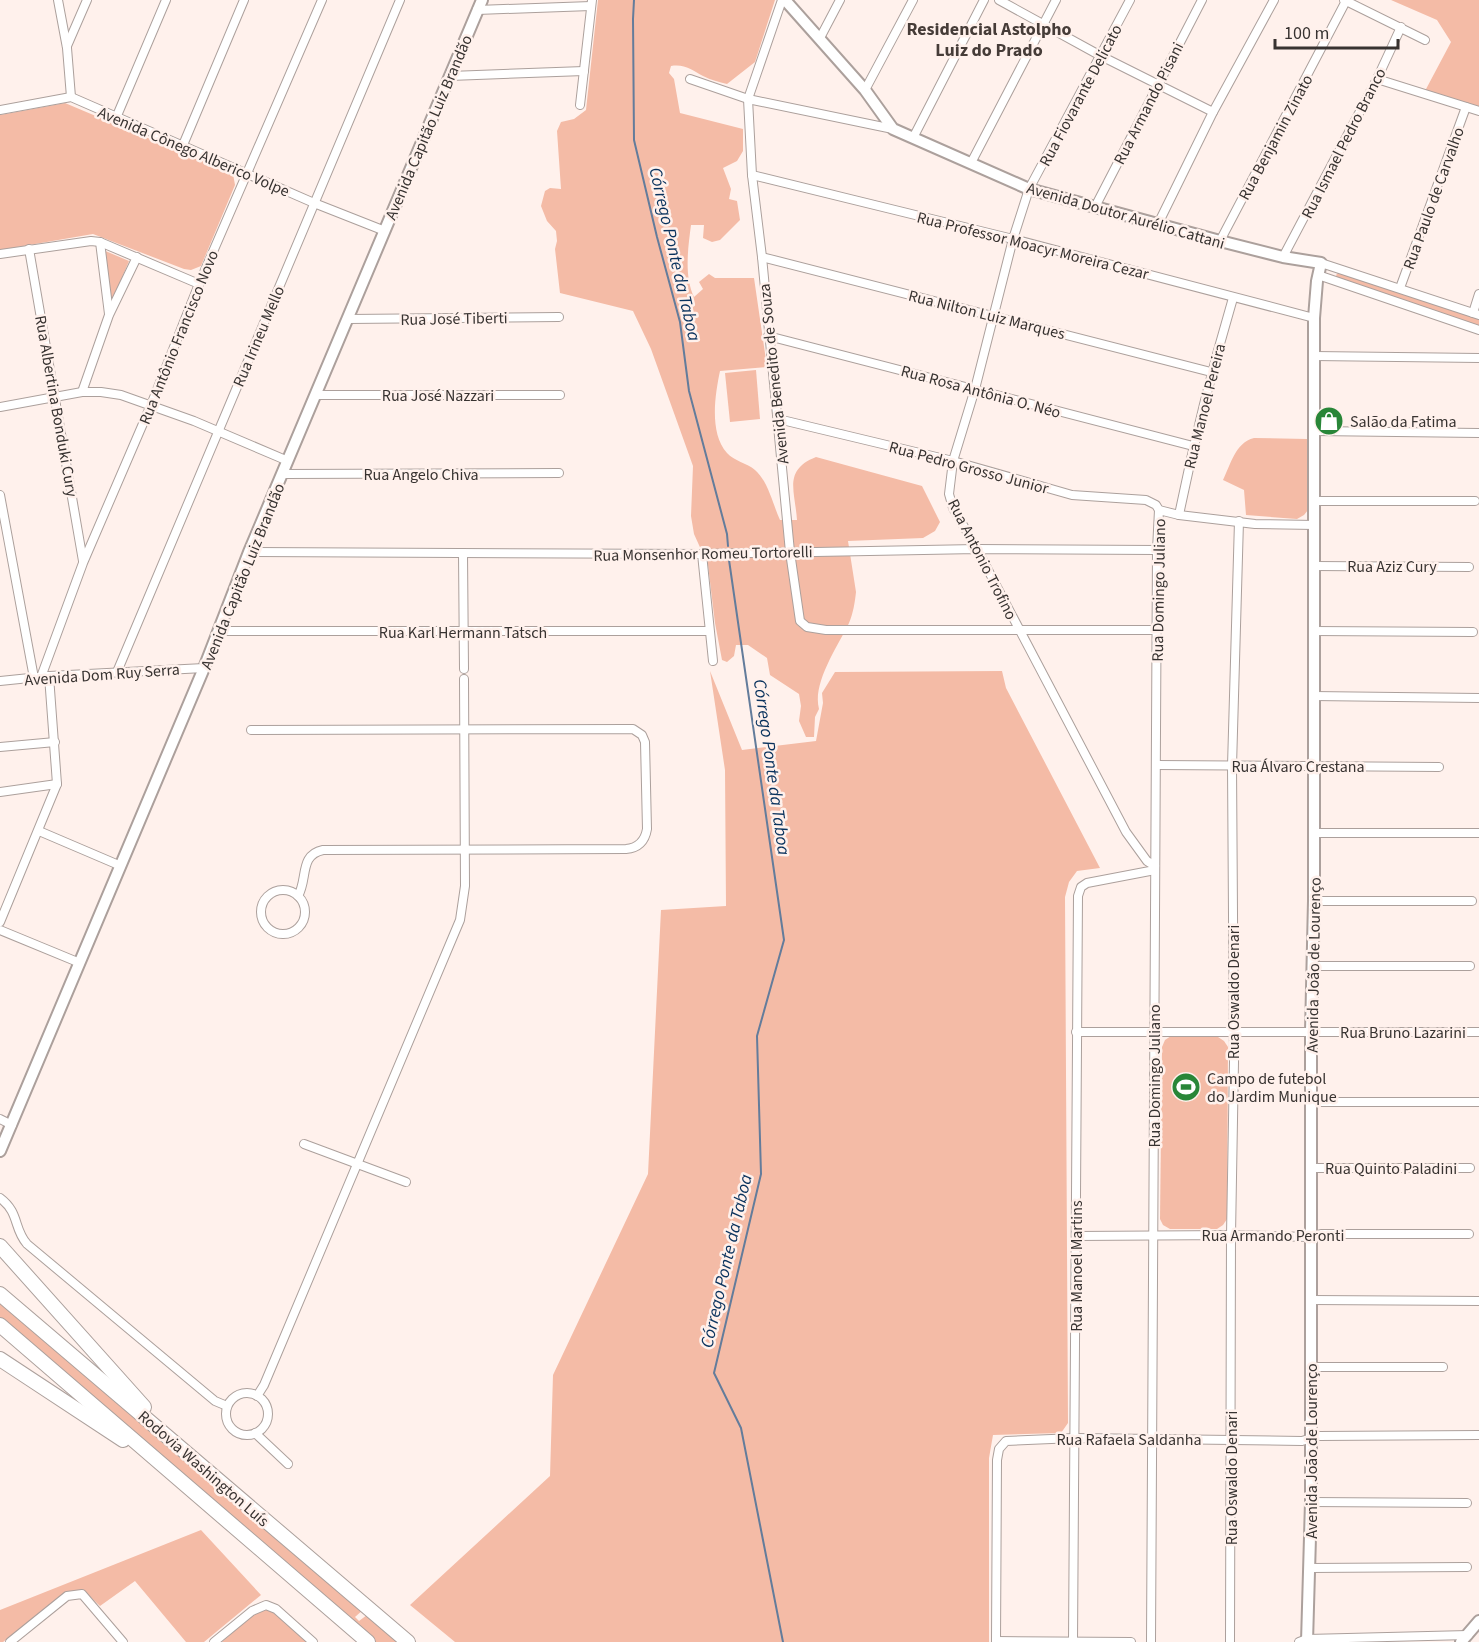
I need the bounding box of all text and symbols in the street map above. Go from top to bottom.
scale bar [1275,12,1398,50]
district label: Residencial Astolpho Luiz do Prado [906,17,1072,63]
street label: Rua Fiovarante Delicato [1034,21,1128,170]
text: 100 m [1284,21,1329,46]
street label: Avenida Capitão Luiz Brandão [380,31,478,223]
street label: Rua Armando Pisani [1109,38,1189,168]
street label: Rua Ismael Pedro Branco [1296,64,1391,223]
street label: Rua Benjamin Zinato [1233,71,1318,204]
street label: Avenida Cônego Alberico Volpe [94,102,293,202]
street label: Rua Paulo de Carvalho [1398,124,1470,273]
water label: Córrego Ponte da Taboa [642,165,707,344]
street label: Avenida Doutor Aurélio Cattani [1024,177,1227,255]
street label: Rua Professor Moacyr Moreira Cezar [914,206,1151,286]
street label: Rua Antônio Francisco Novo [134,247,224,428]
street label: Rua Irineu Mello [228,282,290,390]
street label: Avenida Benedito de Souza [754,283,794,465]
street label: Rua Nilton Luiz Marques [906,285,1068,345]
street label: Rua José Tiberti [400,307,508,331]
street label: Rua Albertina Bonduki Cury [29,314,83,499]
street label: Rua Manoel Pereira [1179,341,1231,471]
street label: Rua Rosa Antônia O. Néo [898,360,1063,424]
street label: Rua José Nazzari [382,385,494,407]
shop icon: Salão da Fatima [1313,405,1345,437]
place label: Salão da Fatima [1350,411,1457,433]
street label: Rua Pedro Grosso Junior [887,436,1051,500]
street label: Rua Angelo Chiva [363,464,479,486]
street label: Avenida Capitão Luiz Brandão [195,480,290,673]
street label: Rua Antonio Trofino [942,495,1022,624]
street label: Rua Domingo Juliano [1147,518,1171,662]
street label: Rua Monsenhor Romeu Tortorelli [593,541,813,567]
street label: Rua Aziz Cury [1347,556,1437,578]
street label: Rua Karl Hermann Tatsch [379,622,547,644]
street label: Avenida Dom Ruy Serra [24,659,180,691]
water label: Córrego Ponte da Taboa [747,677,796,857]
street label: Rua Álvaro Crestana [1231,756,1365,778]
street label: Avenida João de Lourenço [1301,877,1327,1053]
street label: Rua Oswaldo Denari [1223,925,1245,1059]
street label: Rua Domingo Juliano [1144,1004,1166,1148]
street label: Rua Bruno Lazarini [1340,1022,1466,1044]
place label: Campo de futebol do Jardim Munique [1207,1068,1337,1108]
sports icon: Campo de futebol do Jardim Munique [1170,1071,1202,1103]
street label: Rua Quinto Paladini [1325,1158,1457,1180]
water label: Córrego Ponte da Taboa [694,1172,759,1350]
street label: Rua Manoel Martins [1066,1200,1088,1332]
street label: Rua Armando Peronti [1202,1225,1344,1247]
street label: Avenida João de Lourenço [1301,1363,1323,1539]
street label: Rodovia Washington Luís [133,1406,274,1532]
street label: Rua Oswaldo Denari [1221,1411,1243,1545]
street label: Rua Rafaela Saldanha [1056,1429,1202,1451]

